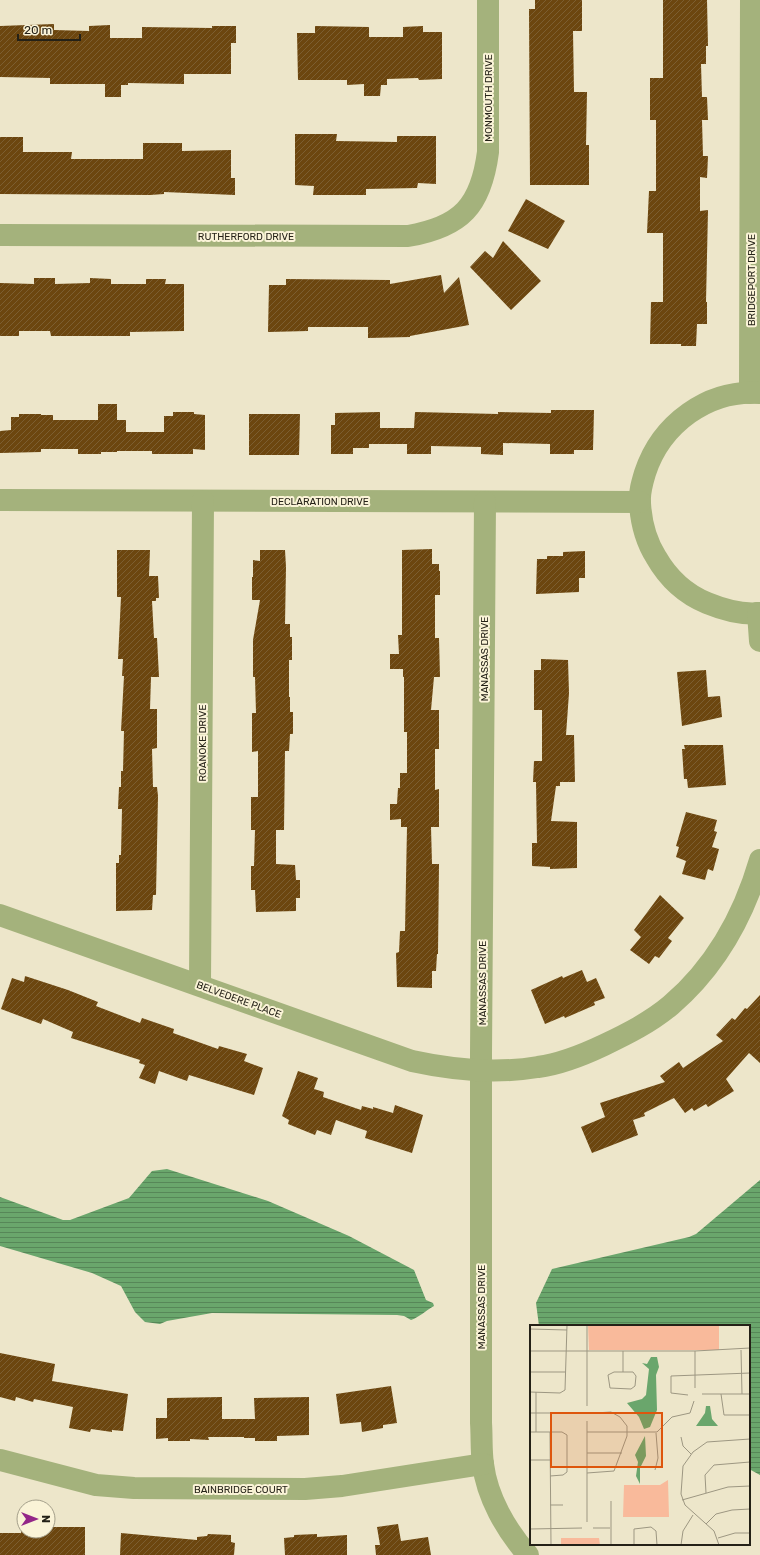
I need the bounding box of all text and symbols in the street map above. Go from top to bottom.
scale bar [18,16,80,42]
text: 20 m [24,23,52,37]
street label: MONMOUTH DRIVE [483,54,495,142]
street label: RUTHERFORD DRIVE [198,231,294,243]
street label: BRIDGEPORT DRIVE [746,234,758,326]
street label: DECLARATION DRIVE [271,496,369,508]
street label: MANASSAS DRIVE [479,617,491,701]
street label: ROANOKE DRIVE [197,705,209,781]
street label: MANASSAS DRIVE [477,941,489,1025]
street label: BELVEDERE PLACE [195,979,283,1021]
street label: MANASSAS DRIVE [476,1265,488,1349]
inset map [530,1325,750,1545]
street label: BAINBRIDGE COURT [194,1484,288,1496]
north arrow [16,1499,56,1539]
text: N [39,1515,52,1523]

